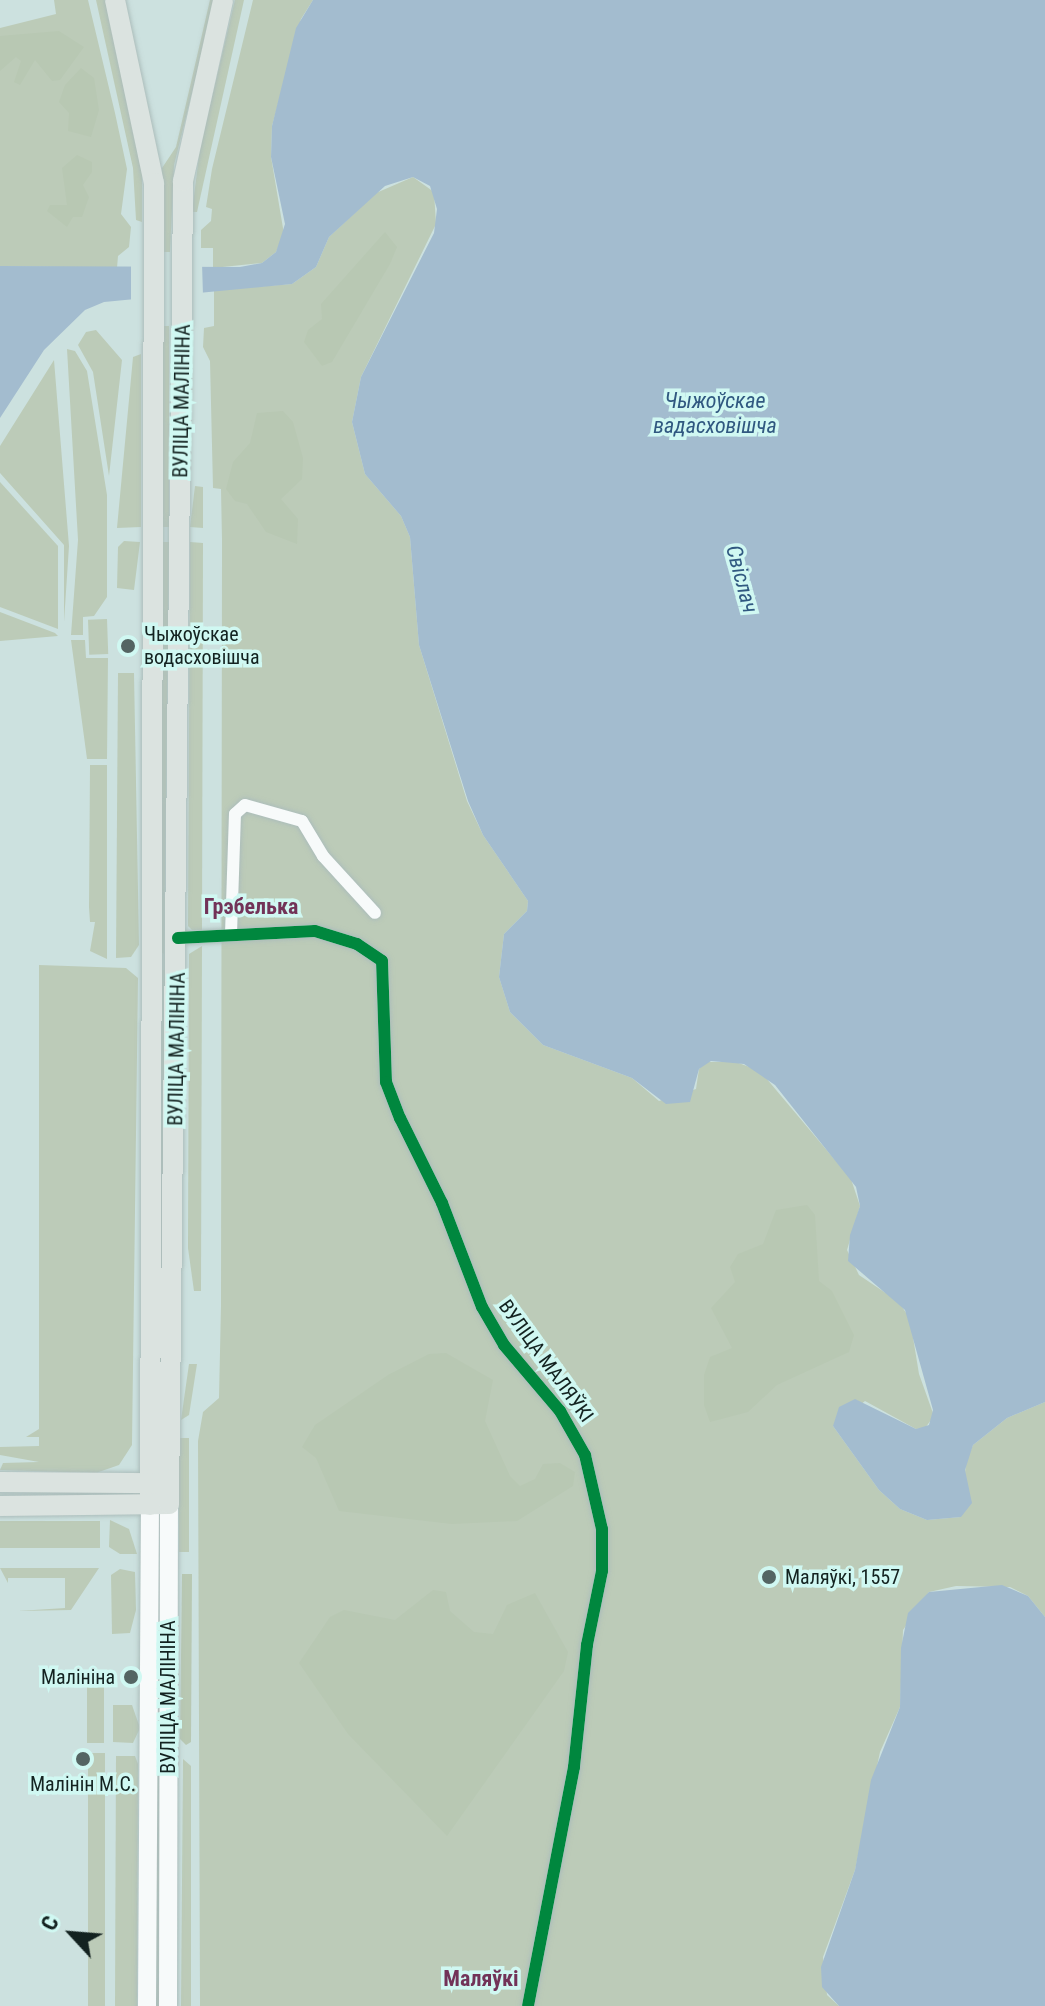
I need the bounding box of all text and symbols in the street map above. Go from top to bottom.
street label: ВУЛІЦА МАЛІНІНА [169,324,195,478]
water label: Чыжоўскае вадасховішча [653,387,777,438]
water label: Свіслач [720,542,764,616]
place label: Чыжоўскае водасховішча [144,622,259,669]
marker: Чыжоўскае водасховішча [119,637,137,655]
district label: Грэбелька [204,894,298,920]
street label: ВУЛІЦА МАЛІНІНА [164,972,190,1126]
street label: ВУЛІЦА МАЛЯЎКІ [494,1295,598,1427]
place label: Маляўкі, 1557 [785,1565,900,1589]
marker: Маляўкі, 1557 [760,1568,778,1586]
street label: ВУЛІЦА МАЛІНІНА [156,1620,180,1774]
place label: Малініна [41,1665,115,1689]
marker: Малініна [122,1668,140,1686]
marker: Малінін М.С. [74,1750,92,1768]
place label: Малінін М.С. [30,1772,136,1796]
north arrow [32,1894,112,1974]
text: С [36,1912,64,1934]
district label: Маляўкі [443,1966,519,1992]

